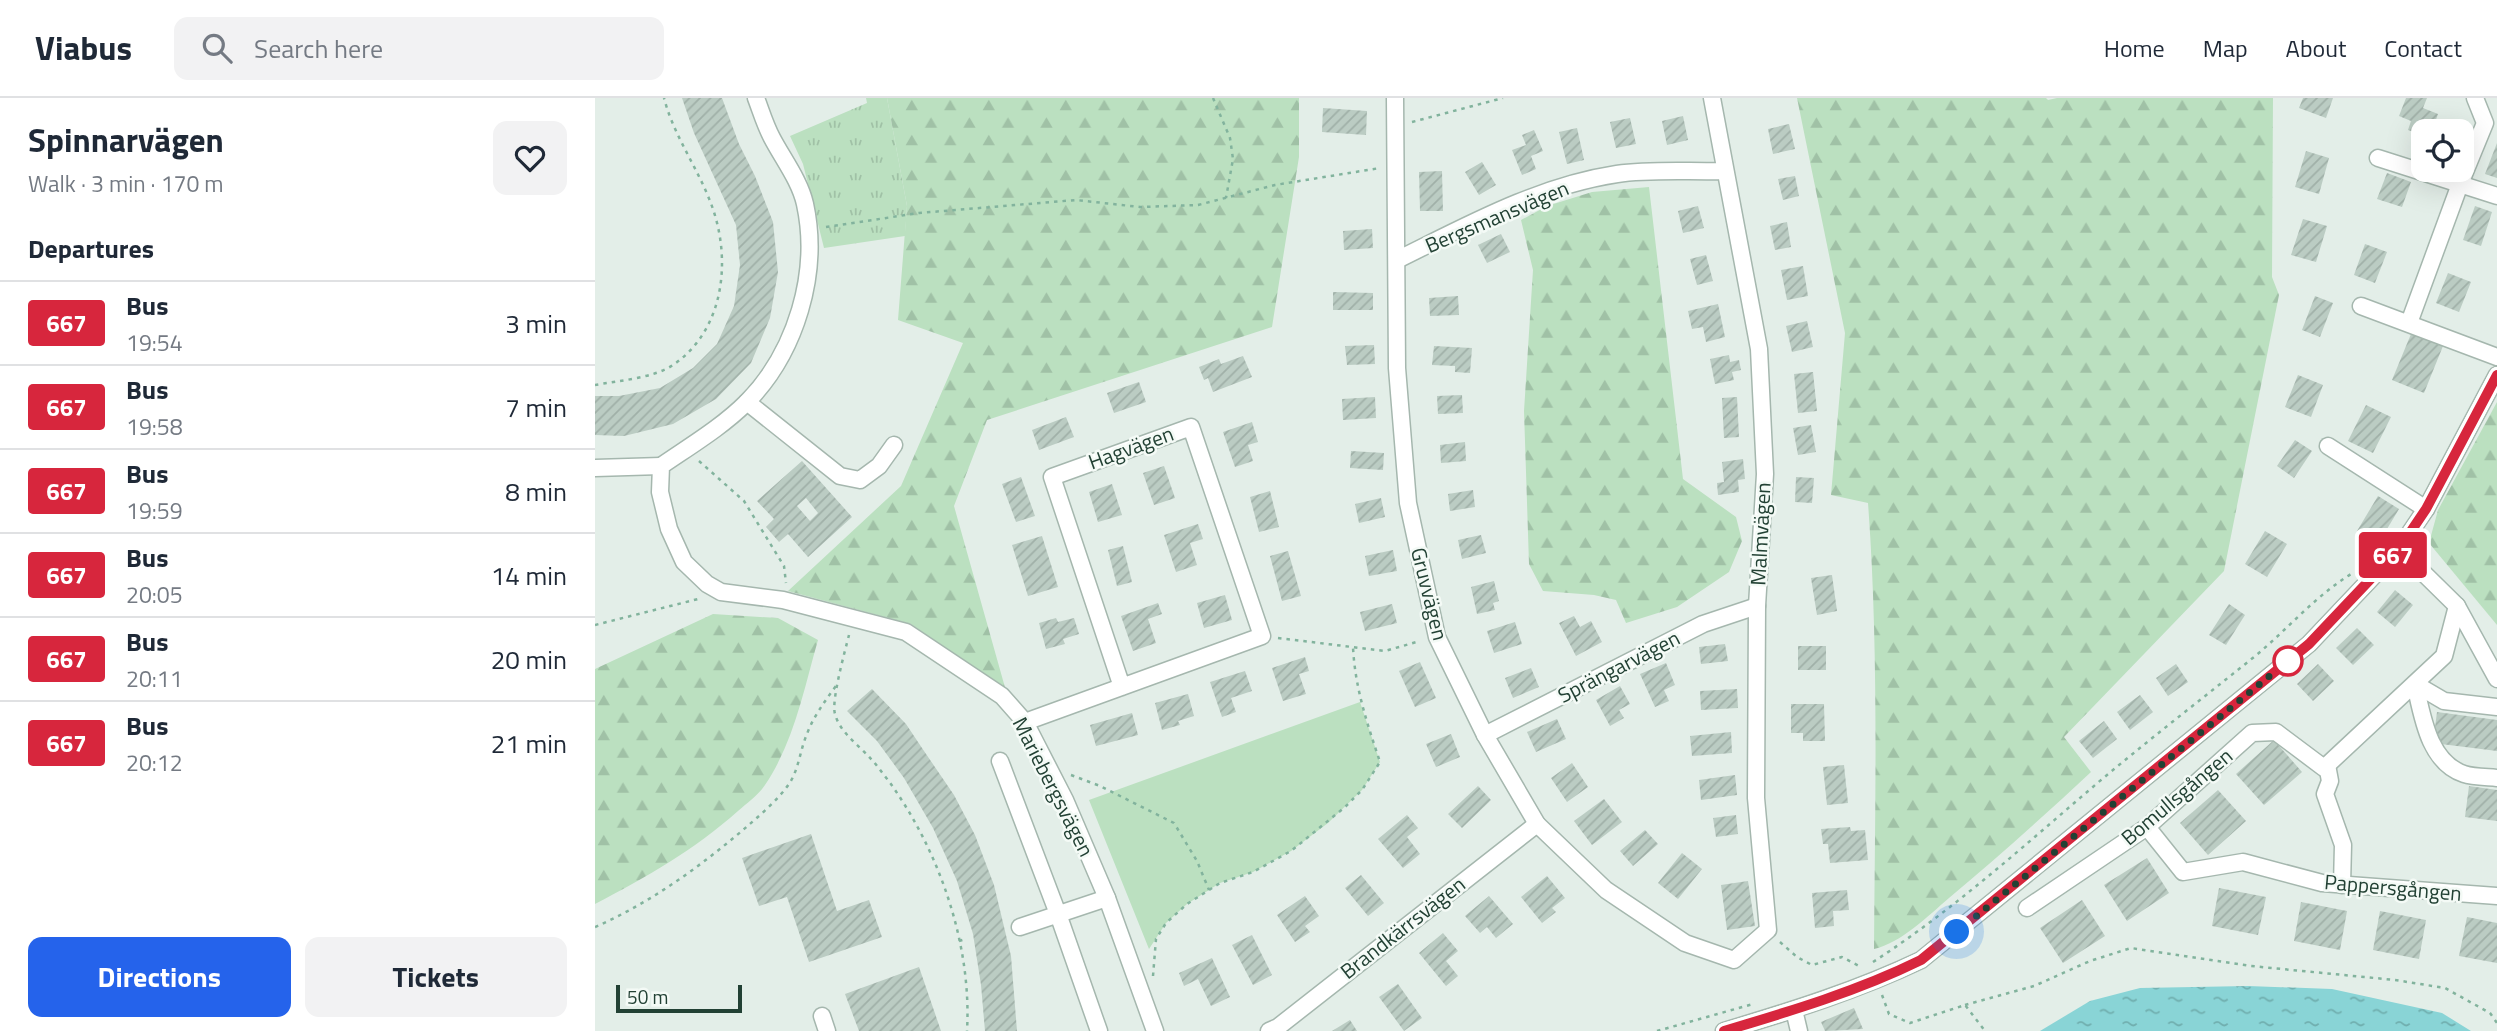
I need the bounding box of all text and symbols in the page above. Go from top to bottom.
search box [174,17,664,80]
text: Viabus [35,23,132,73]
icon: search [198,29,236,67]
text: Search here [254,29,383,68]
text: Home [2104,30,2165,66]
text: Map [2203,30,2248,66]
text: About [2286,30,2346,66]
text: Contact [2384,30,2462,66]
text: Spinnarvägen [28,115,224,165]
map controls [2411,119,2474,182]
button: locate [2411,119,2474,182]
button: heart [493,121,567,195]
text: Walk · 3 min · 170 m [28,166,224,201]
street label: Bergsmansvägen [1420,171,1573,261]
text: Departures [28,229,154,268]
text: Bus [126,286,168,325]
text: 3 min [505,304,567,343]
text: 667 [46,305,87,341]
text: 19:54 [126,325,183,360]
text: Bus [126,370,168,409]
text: 7 min [505,388,567,427]
text: 667 [46,389,87,425]
text: 19:58 [126,409,183,444]
street label: Hagvägen [1084,417,1178,477]
text: Bus [126,454,168,493]
text: 8 min [505,472,567,511]
text: 667 [46,473,87,509]
street label: Malmvägen [1741,481,1779,587]
text: 19:59 [126,493,183,528]
line badge: 667 [2353,532,2433,578]
text: 667 [2373,537,2413,573]
text: Bus [126,538,168,577]
street label: Gruvvägen [1403,544,1457,644]
text: 14 min [491,556,567,595]
text: 667 [46,557,87,593]
text: 20:05 [126,577,183,612]
text: Bus [126,622,168,661]
street label: Sprängarvägen [1552,622,1685,711]
text: 20 min [491,640,567,679]
text: 667 [46,641,87,677]
unlabelled marker [2273,646,2303,676]
text: 20:11 [126,661,183,696]
text: Bus [126,706,168,745]
street label: Mariebergsvägen [1005,711,1103,862]
text: 21 min [491,724,567,763]
text: 667 [46,725,87,761]
street label: Bomullsgången [2113,740,2239,853]
text: 20:12 [126,745,183,780]
street label: Pappersgången [2323,865,2463,909]
street label: Brandkärrsvägen [1333,868,1472,986]
your location [1939,914,1974,949]
button: Directions [28,937,291,1017]
button: Tickets [305,937,567,1017]
scale bar [616,982,742,1014]
text: 50 m [627,982,668,1011]

